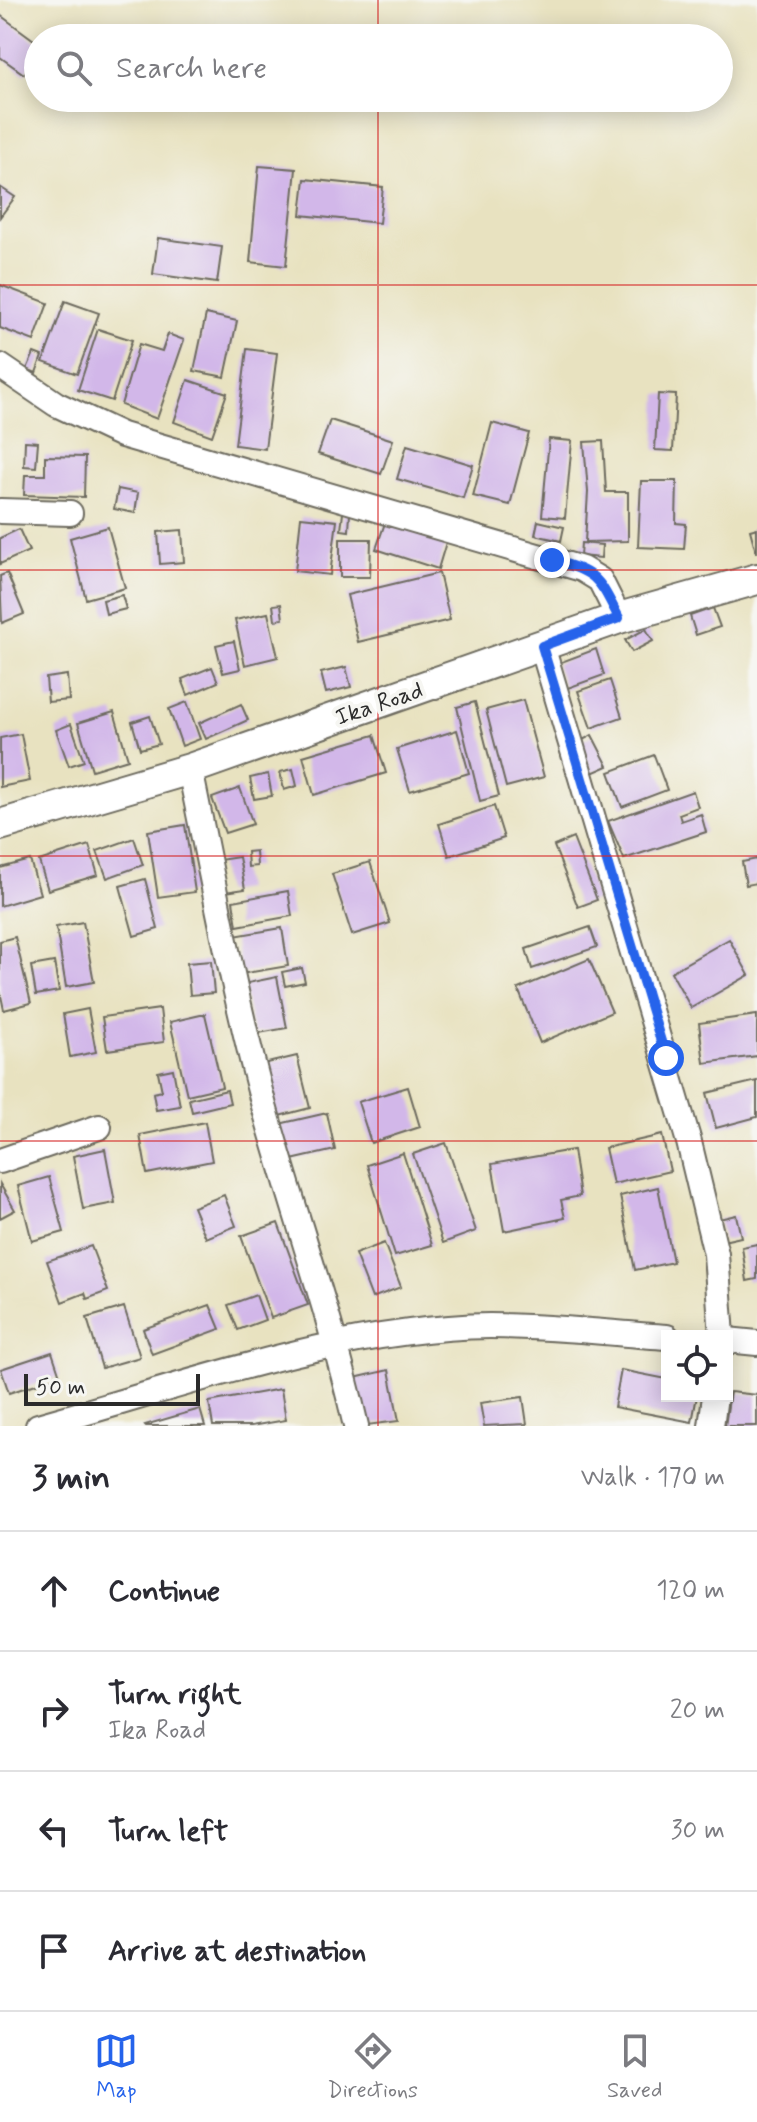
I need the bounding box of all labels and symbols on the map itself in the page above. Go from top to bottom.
route end [534,542,570,578]
street label: Ika Road [332,675,427,734]
route start [648,1040,684,1076]
scale bar [24,1370,200,1406]

